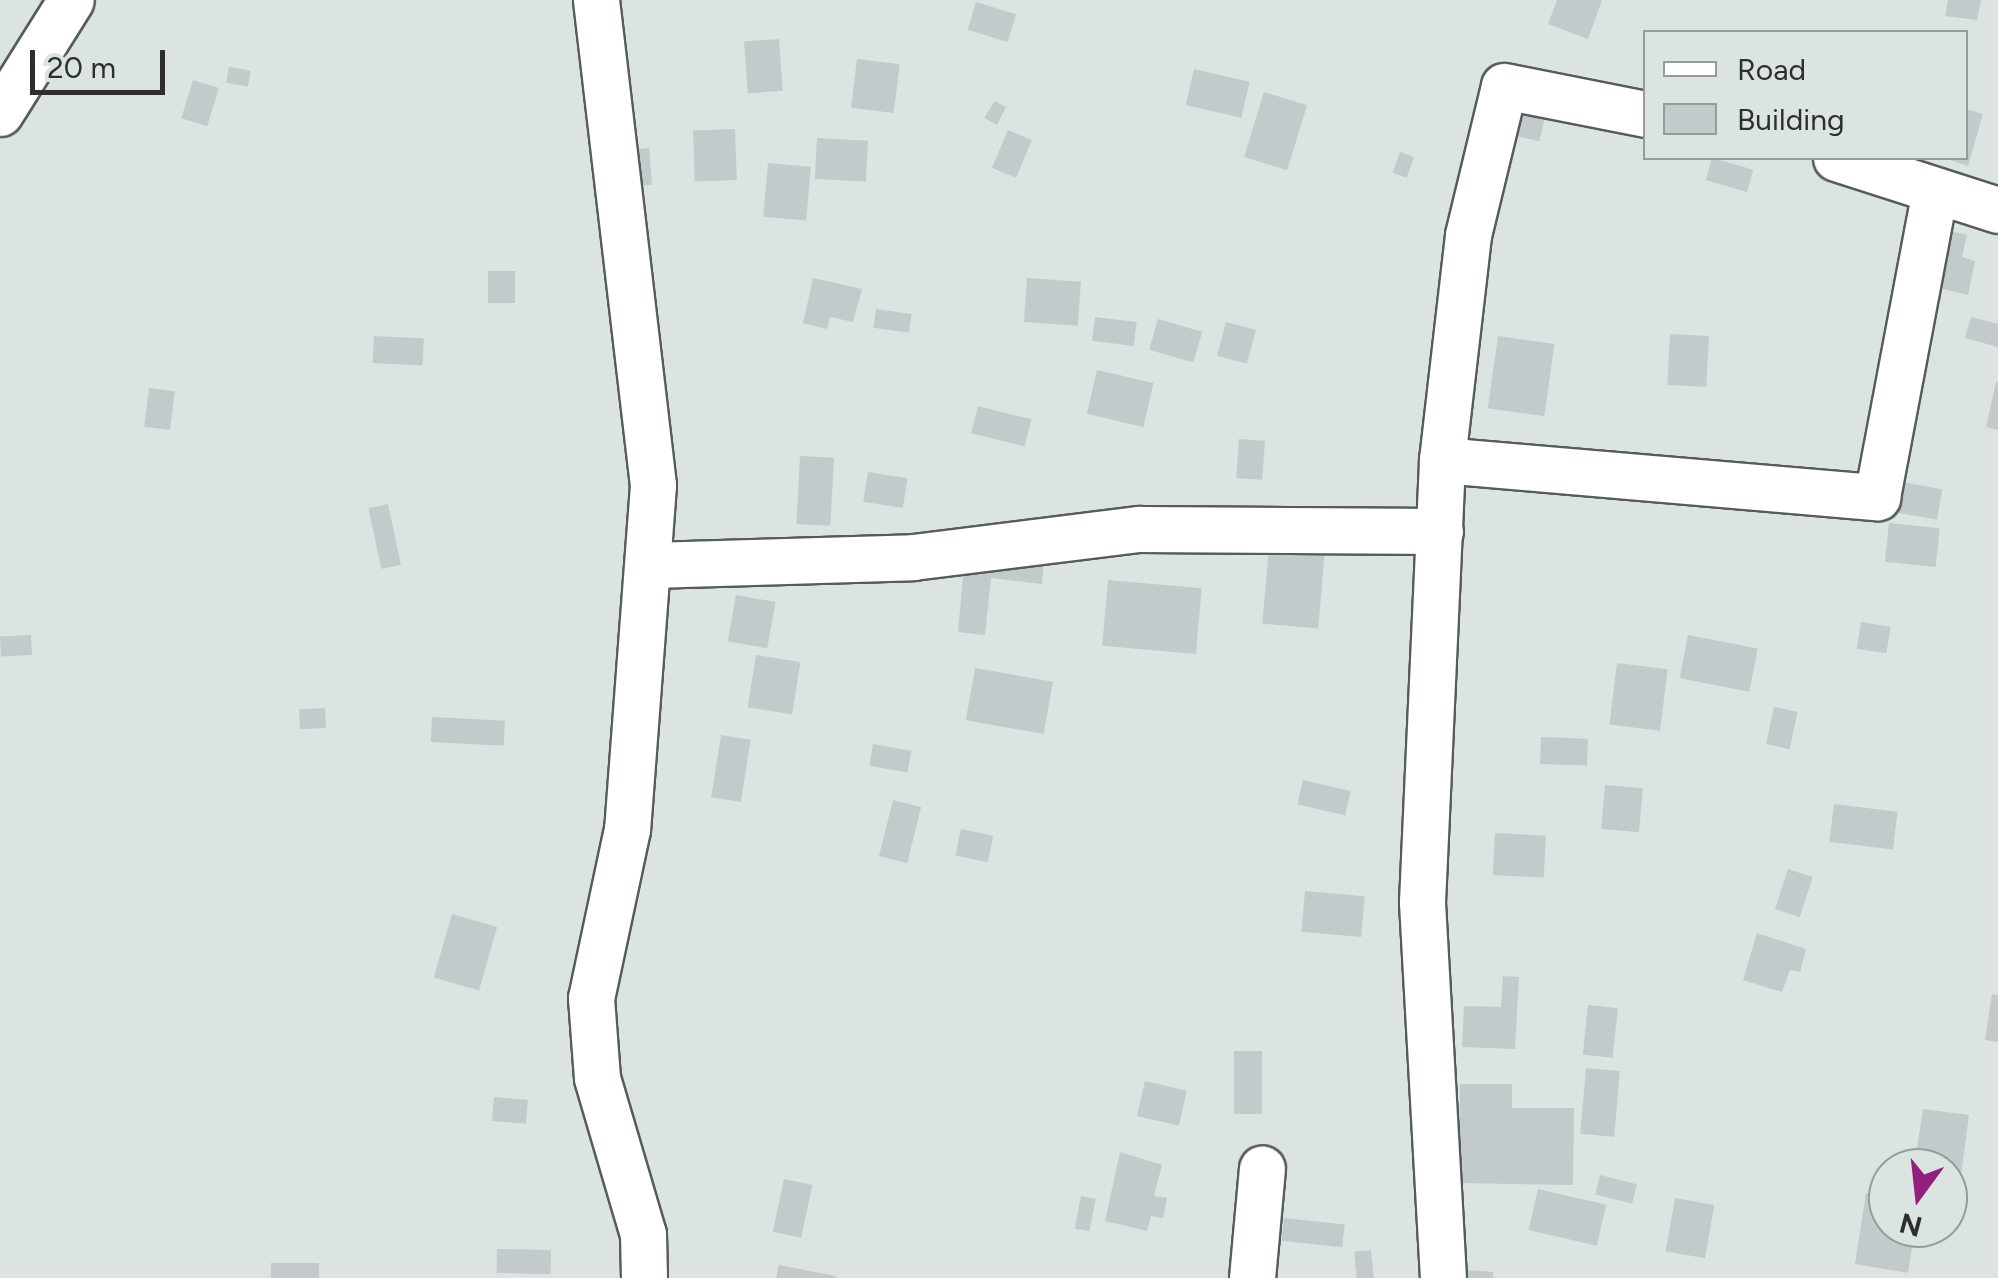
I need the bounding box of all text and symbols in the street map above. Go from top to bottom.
scale bar [35,30,170,92]
legend [1643,30,1968,160]
text: 20 m [47,49,116,86]
text: Road [1737,51,1806,88]
text: Building [1737,101,1845,138]
north arrow [1868,1148,1968,1248]
text: N [1896,1206,1926,1244]

